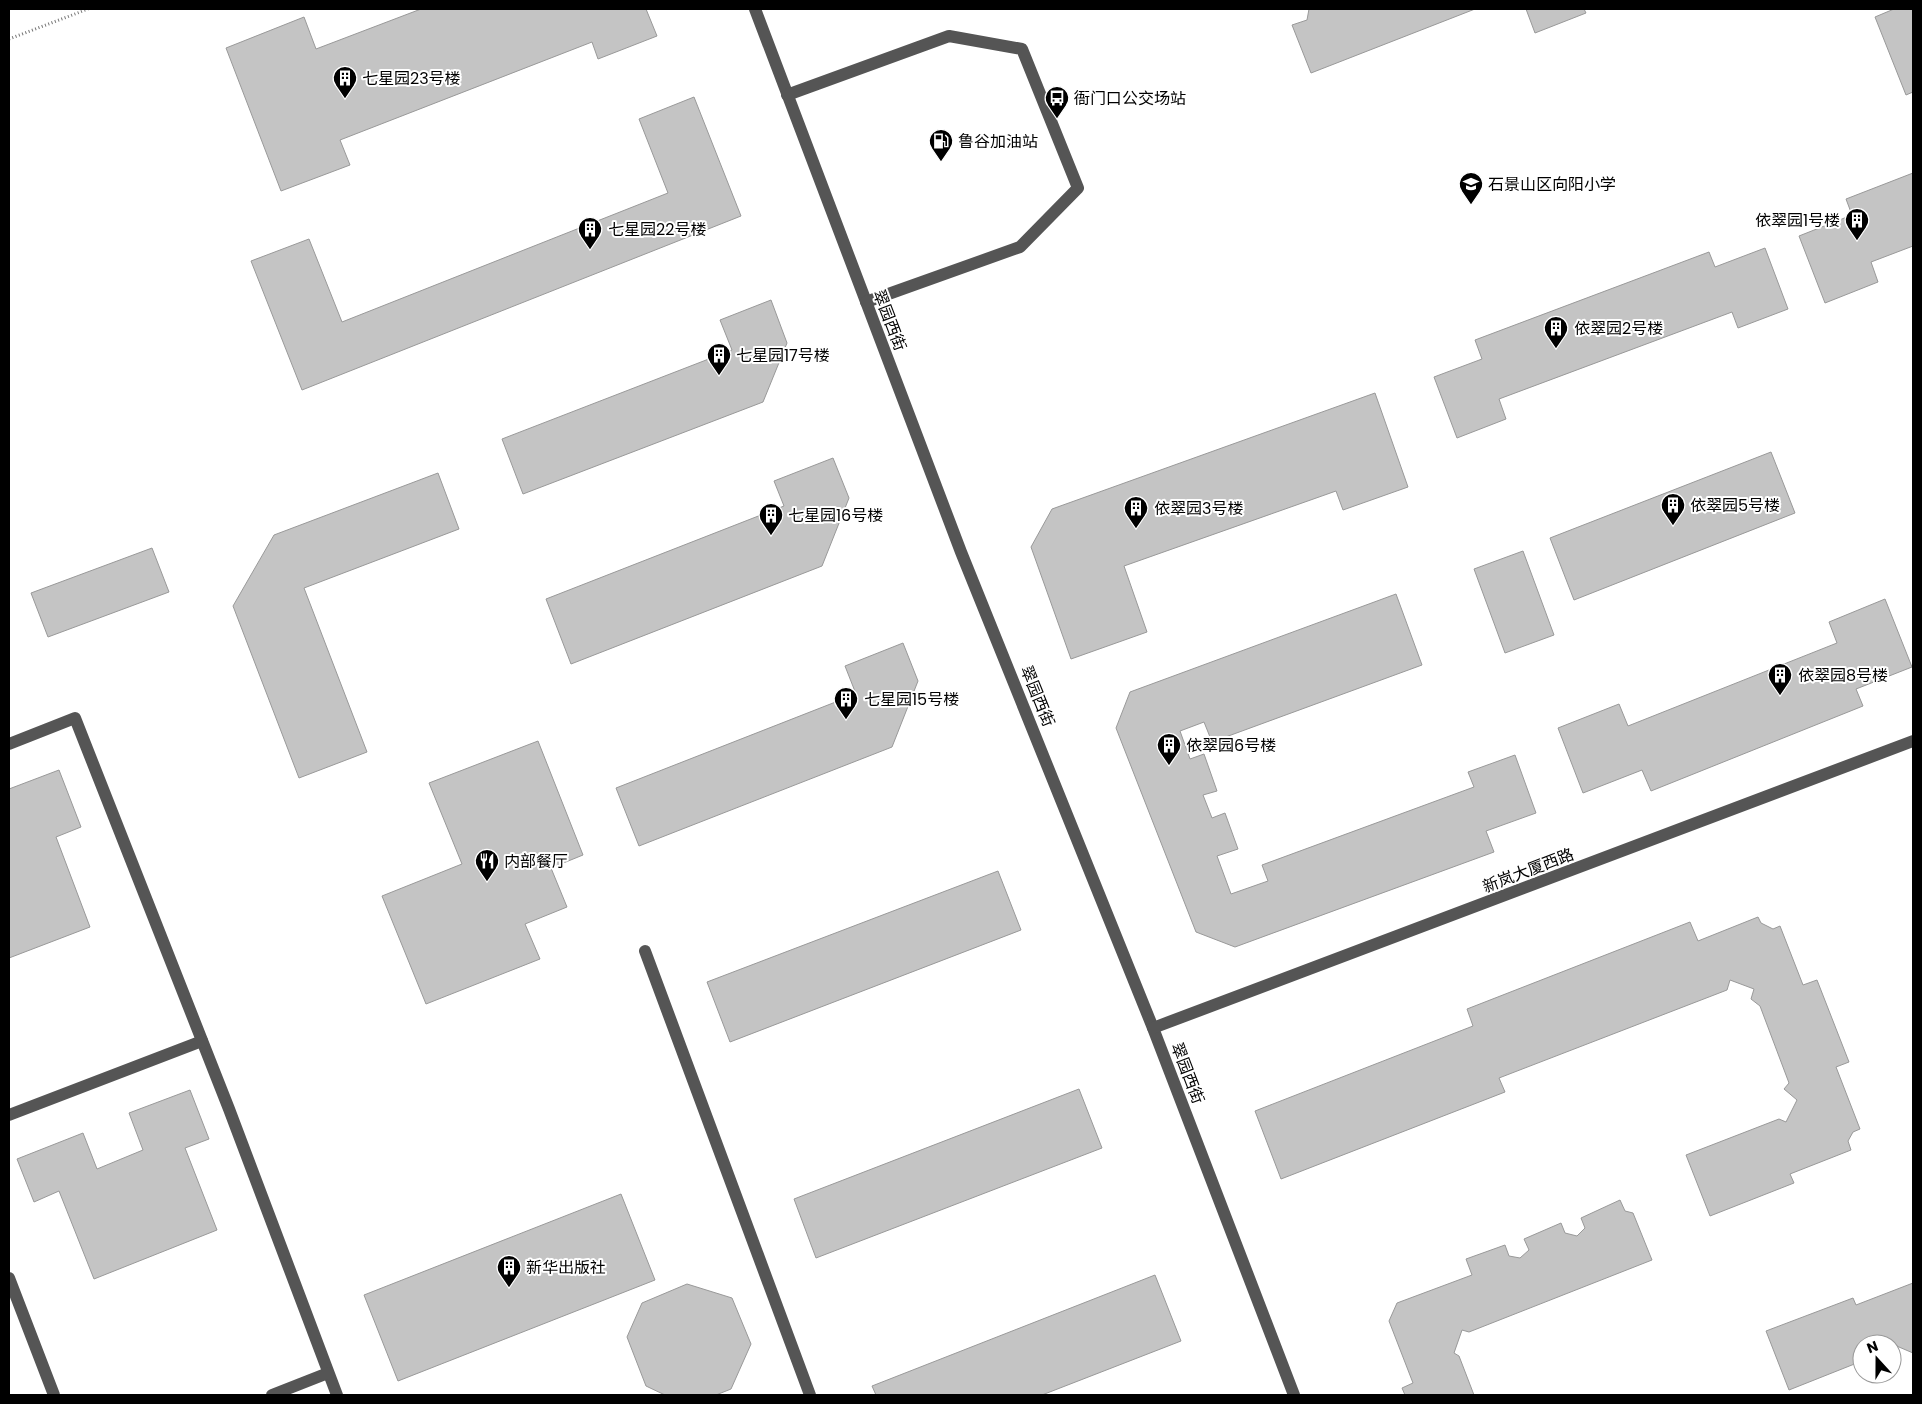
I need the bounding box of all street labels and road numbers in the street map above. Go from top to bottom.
street label: 翠园西街 [867,286,912,354]
street label: 翠园西街 [1015,662,1060,730]
street label: 新岚大厦西路 [1479,843,1577,898]
street label: 翠园西街 [1165,1039,1210,1107]

